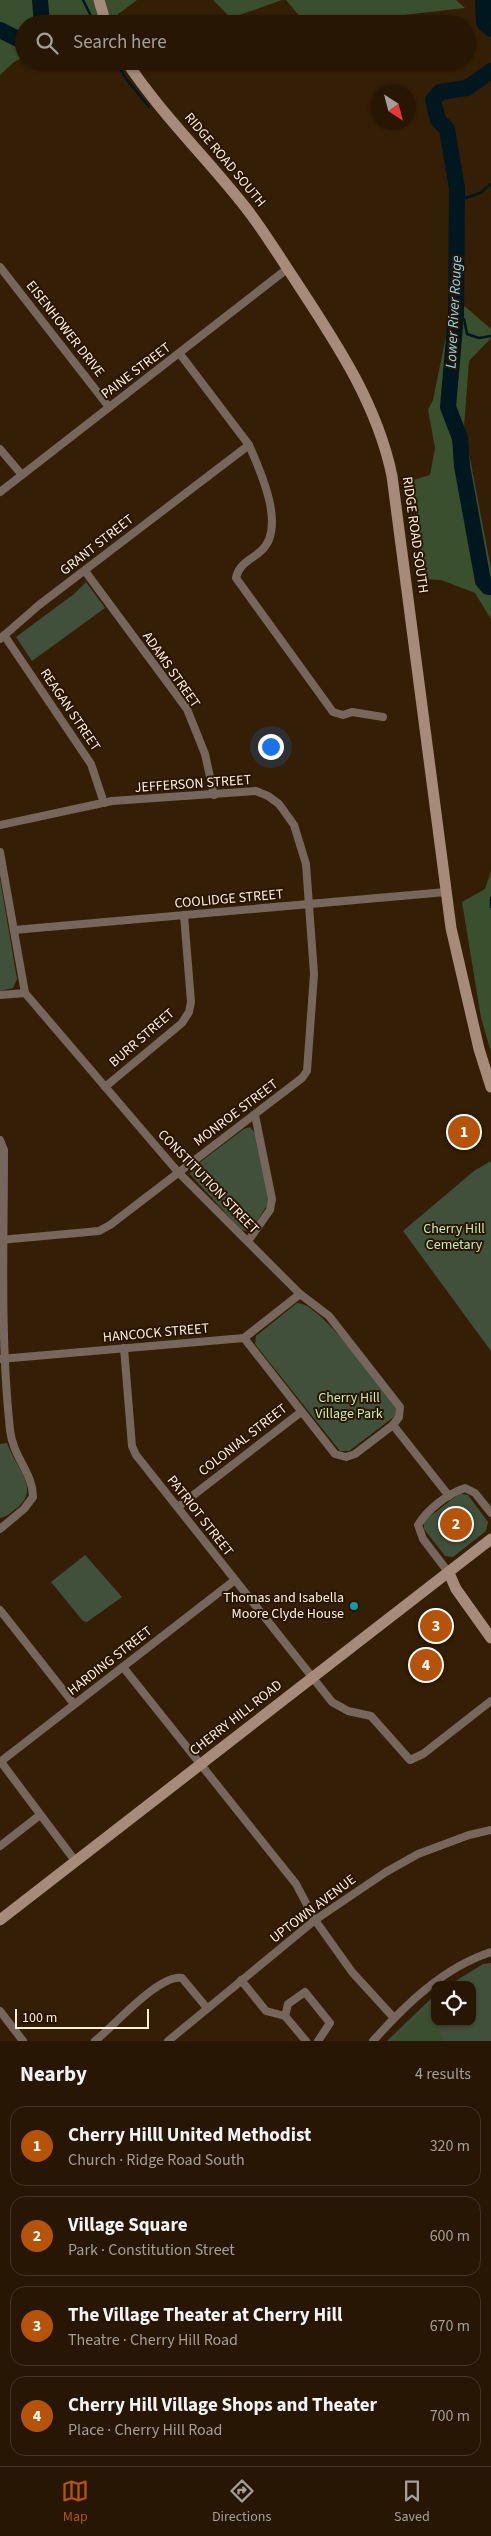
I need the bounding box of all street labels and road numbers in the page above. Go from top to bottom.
street label: RIDGE ROAD SOUTH [180,109,270,211]
street label: EISENHOWER DRIVE [21,277,109,381]
street label: PAINE STREET [97,338,175,404]
street label: RIDGE ROAD SOUTH [397,475,433,595]
street label: GRANT STREET [56,510,138,580]
street label: ADAMS STREET [137,628,205,713]
street label: REAGAN STREET [35,665,105,756]
street label: JEFFERSON STREET [134,770,252,798]
street label: COOLIDGE STREET [174,884,285,914]
street label: BURR STREET [105,1004,179,1072]
street label: MONROE STREET [190,1074,283,1151]
street label: CONSTITUTION STREET [153,1125,264,1239]
street label: HANCOCK STREET [102,1318,210,1348]
street label: COLONIAL STREET [194,1399,292,1481]
street label: PATRIOT STREET [162,1471,238,1561]
street label: HARDING STREET [63,1621,157,1700]
street label: CHERRY HILL ROAD [186,1676,286,1760]
street label: UPTOWN AVENUE [266,1870,360,1948]

